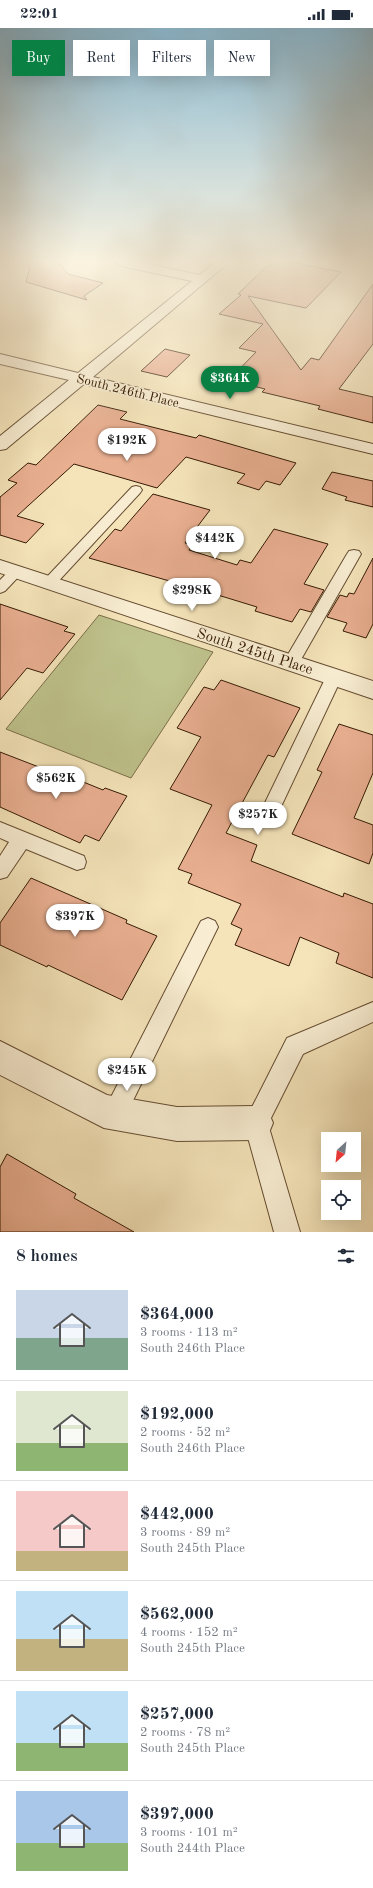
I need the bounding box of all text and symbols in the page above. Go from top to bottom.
text: 22:01 [20,7,59,22]
chip: Buy [12,40,65,76]
chip: Rent [73,40,130,76]
chip: Filters [138,40,206,76]
chip: New [214,40,270,76]
pin: $364K [202,366,258,400]
street label: South 246th Place [75,372,180,410]
text: $364K [210,372,250,385]
pin: $192K [99,428,155,462]
text: $192K [107,434,147,447]
pin: $442K [187,526,243,560]
text: $442K [195,532,235,545]
pin: $298K [164,578,220,612]
text: $298K [172,584,212,597]
street label: South 245th Place [195,627,315,678]
pin: $562K [28,766,84,800]
text: $562K [36,772,76,785]
pin: $257K [230,802,286,836]
text: $257K [238,808,278,821]
pin: $397K [47,904,103,938]
text: $397K [55,910,95,923]
pin: $245K [99,1058,155,1092]
text: $245K [107,1064,147,1077]
north arrow [321,1132,361,1172]
map controls [321,1132,361,1220]
button: locate [321,1180,361,1220]
icon: filters [335,1245,357,1267]
text: 8 homes [16,1248,78,1265]
icon: home [48,1306,96,1354]
text: $364,000 [140,1306,214,1323]
text: 3 rooms · 113 m² [140,1326,238,1339]
text: South 246th Place [140,1342,245,1355]
text: $192,000 [140,1406,214,1423]
icon: home [48,1407,96,1455]
text: 2 rooms · 52 m² [140,1426,230,1439]
text: South 246th Place [140,1442,245,1455]
text: $442,000 [140,1506,214,1523]
icon: home [48,1507,96,1555]
text: 3 rooms · 89 m² [140,1526,230,1539]
text: South 245th Place [140,1542,245,1555]
text: $562,000 [140,1606,214,1623]
icon: home [48,1607,96,1655]
text: 4 rooms · 152 m² [140,1626,238,1639]
text: South 245th Place [140,1642,245,1655]
text: $257,000 [140,1706,214,1723]
icon: home [48,1707,96,1755]
text: 2 rooms · 78 m² [140,1726,230,1739]
text: South 245th Place [140,1742,245,1755]
text: $397,000 [140,1806,214,1823]
icon: home [48,1807,96,1855]
text: 3 rooms · 101 m² [140,1826,238,1839]
text: South 244th Place [140,1842,245,1855]

